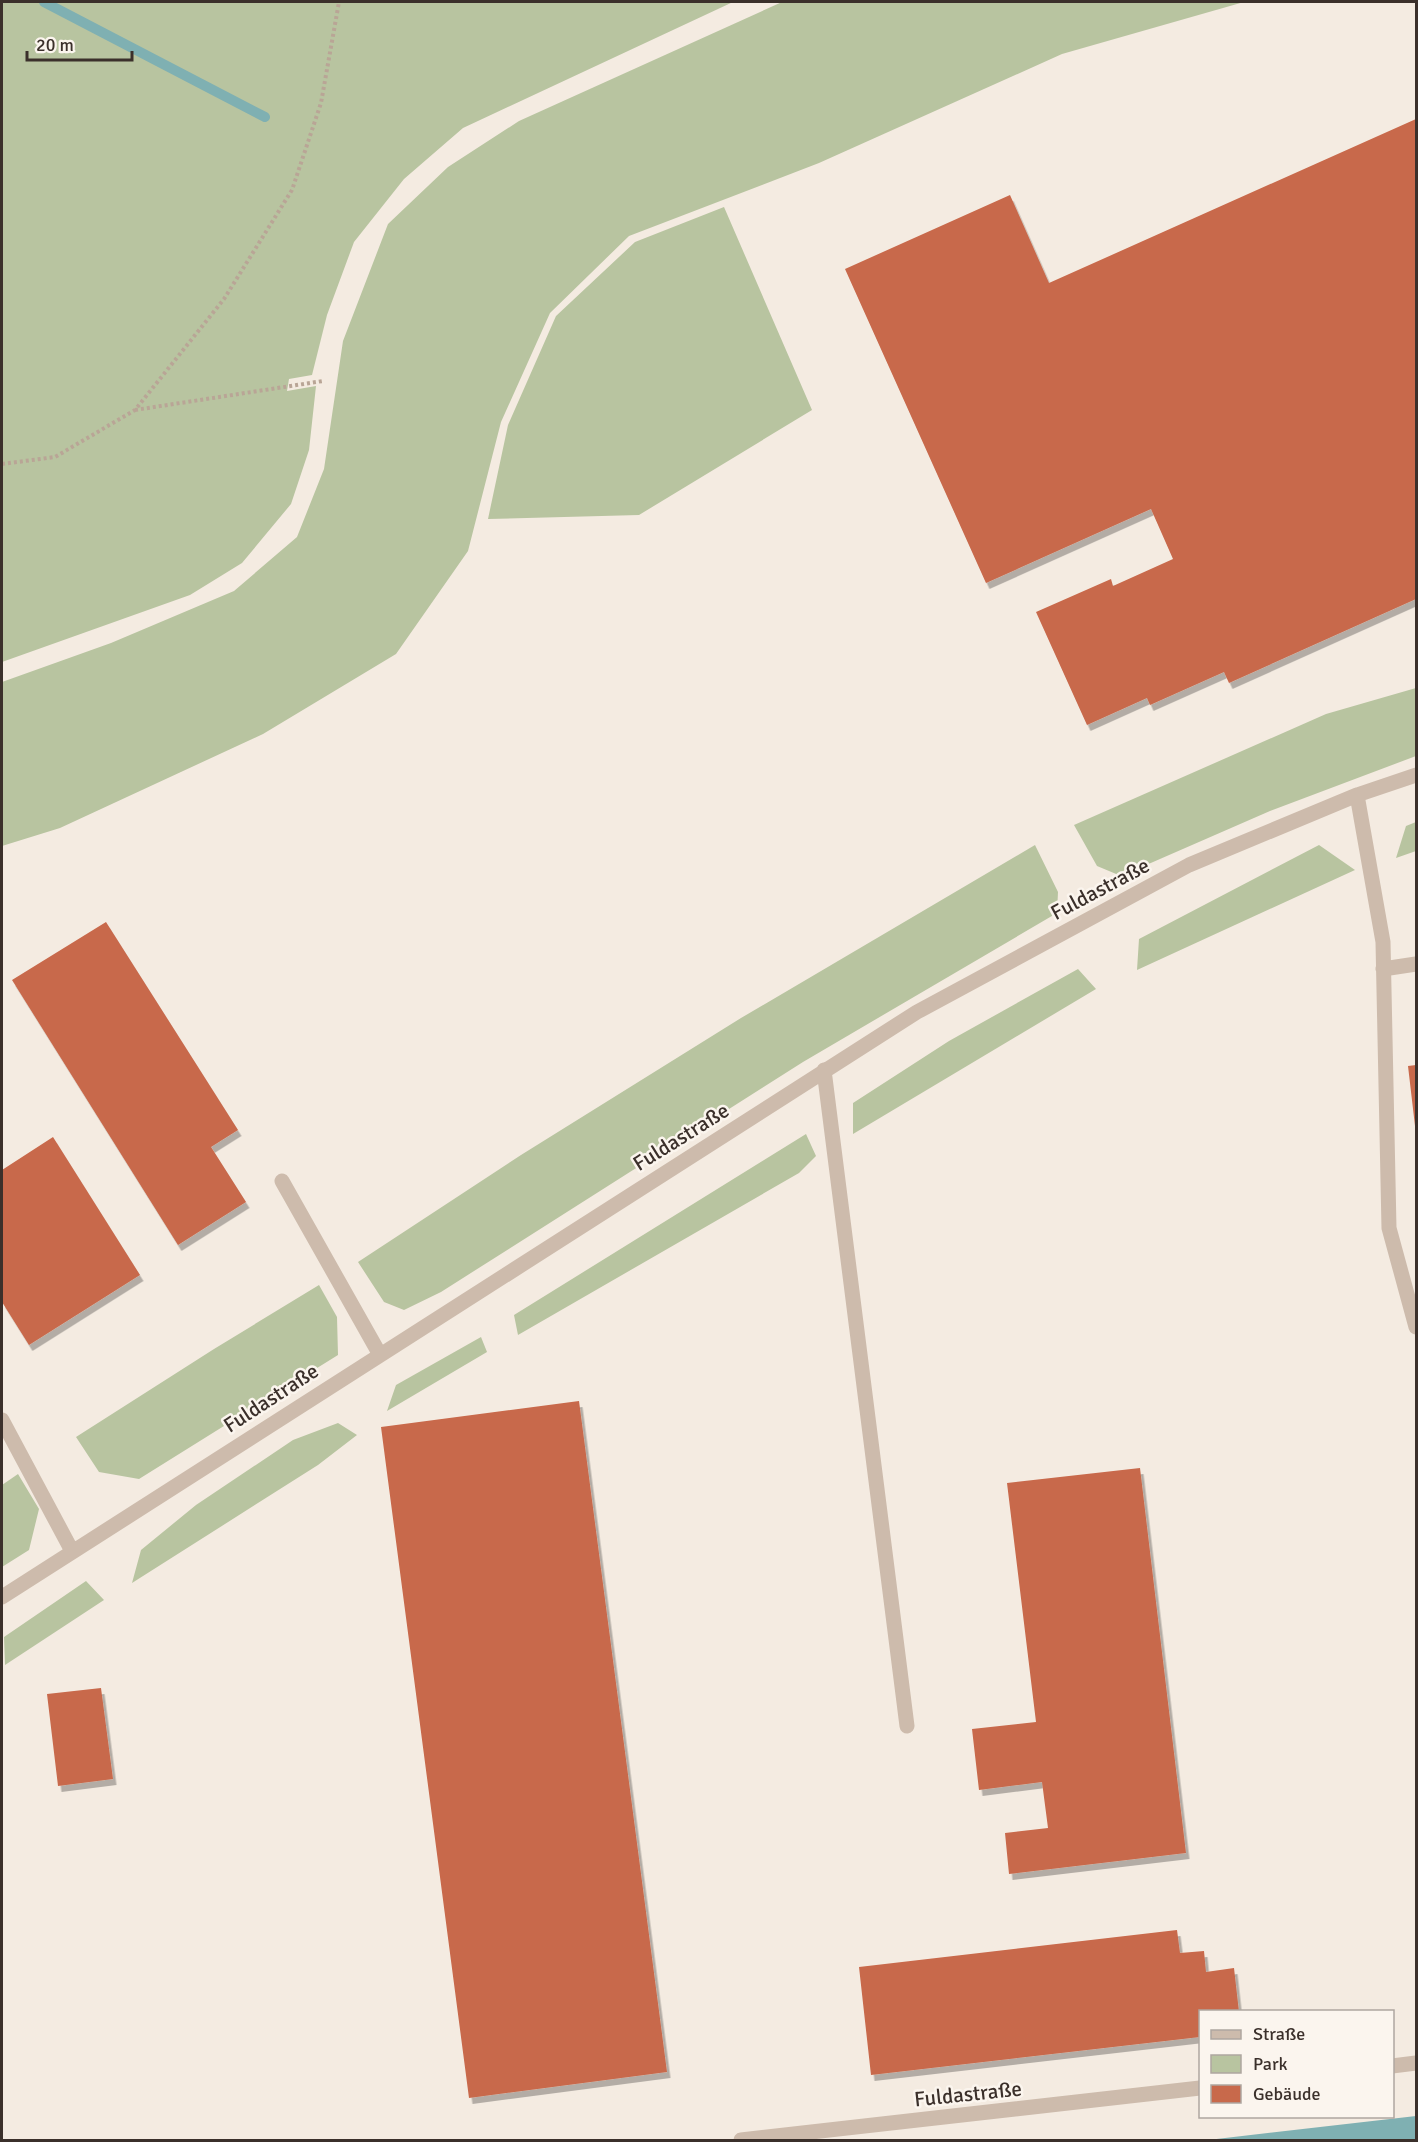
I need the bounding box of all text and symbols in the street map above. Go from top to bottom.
scale bar [27,24,132,62]
text: 20 m [36,34,74,56]
street label: Fuldastraße [1046,852,1154,926]
street label: Fuldastraße [628,1097,734,1177]
street label: Fuldastraße [219,1358,323,1438]
legend [1199,2010,1394,2118]
text: Straße [1253,2023,1305,2045]
text: Park [1253,2053,1288,2075]
street label: Fuldastraße [913,2075,1023,2113]
text: Gebäude [1253,2083,1321,2105]

